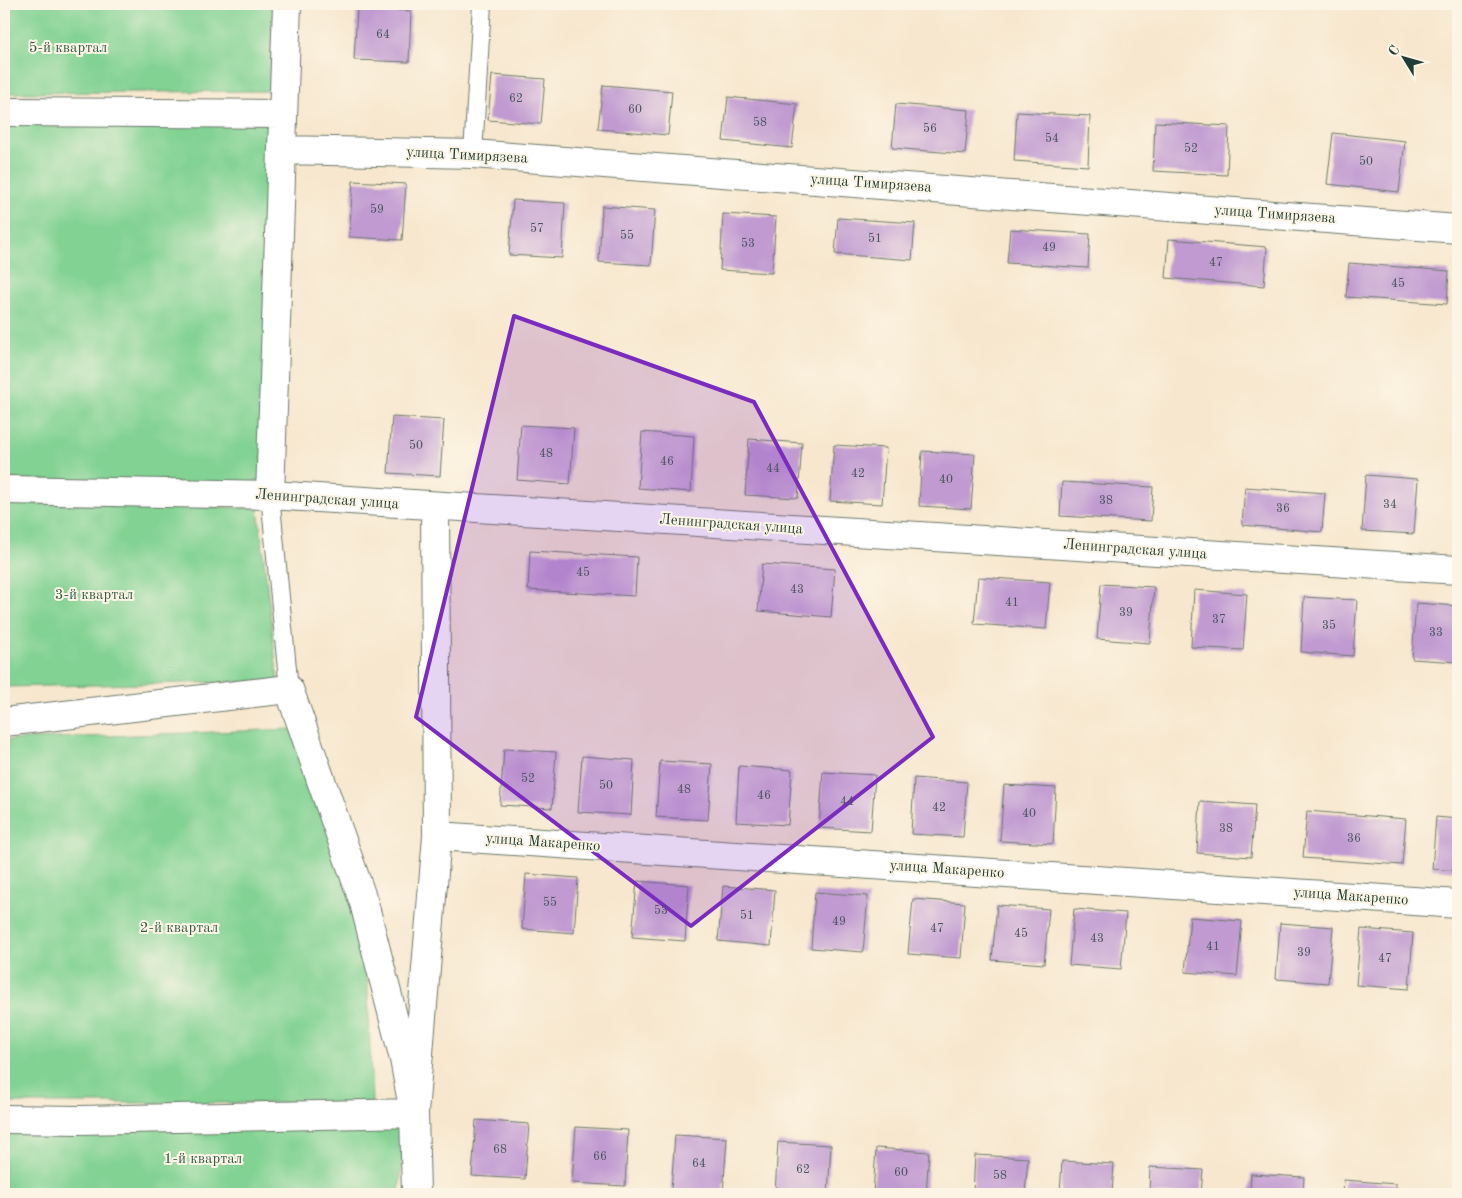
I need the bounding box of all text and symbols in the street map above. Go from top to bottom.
house number: 64 [376,29,390,41]
north arrow [1380,32,1430,82]
park label: 5-й квартал [29,41,107,56]
text: С [1386,43,1403,59]
house number: 62 [509,93,523,105]
house number: 60 [628,104,642,116]
house number: 58 [753,116,767,129]
house number: 56 [923,122,937,135]
house number: 54 [1045,132,1059,145]
house number: 52 [1184,142,1198,155]
street label: улица Тимирязева [406,145,529,167]
house number: 50 [1359,155,1373,168]
street label: улица Тимирязева [810,172,933,196]
house number: 59 [370,203,384,216]
street label: улица Тимирязева [1214,203,1337,227]
house number: 57 [530,222,544,235]
house number: 55 [620,229,634,242]
house number: 51 [868,232,882,245]
house number: 53 [741,237,755,250]
house number: 49 [1042,242,1056,254]
house number: 47 [1209,257,1223,269]
house number: 45 [1391,277,1405,290]
house number: 50 [409,439,423,452]
house number: 48 [539,448,553,460]
house number: 46 [660,456,674,468]
house number: 44 [766,463,780,475]
house number: 42 [851,468,865,480]
house number: 40 [939,474,953,486]
street label: Ленинградская улица [255,487,400,513]
house number: 38 [1099,495,1113,507]
house number: 34 [1383,499,1397,511]
house number: 36 [1276,503,1290,515]
street label: Ленинградская улица [659,512,804,538]
street label: Ленинградская улица [1063,537,1208,563]
house number: 45 [576,566,590,579]
house number: 43 [790,584,804,596]
park label: 3-й квартал [55,588,133,603]
house number: 41 [1005,597,1019,609]
house number: 39 [1119,607,1133,619]
house number: 37 [1212,614,1226,626]
house number: 35 [1322,619,1336,632]
house number: 33 [1429,627,1443,639]
house number: 52 [521,772,535,785]
house number: 50 [599,779,613,792]
house number: 48 [677,784,691,796]
house number: 46 [757,790,771,802]
house number: 44 [840,796,854,808]
house number: 42 [932,802,946,814]
house number: 40 [1022,808,1036,820]
house number: 38 [1219,823,1233,835]
street label: улица Макаренко [485,831,601,855]
house number: 36 [1347,833,1361,845]
street label: улица Макаренко [889,858,1005,882]
street label: улица Макаренко [1293,885,1409,909]
house number: 55 [543,896,557,909]
house number: 53 [654,904,668,917]
house number: 51 [740,909,754,922]
house number: 49 [832,916,846,928]
park label: 2-й квартал [140,921,218,936]
house number: 47 [930,923,944,935]
house number: 45 [1014,927,1028,940]
house number: 43 [1090,933,1104,945]
house number: 41 [1206,941,1220,953]
house number: 39 [1297,947,1311,959]
house number: 47 [1378,953,1392,965]
house number: 68 [493,1144,507,1156]
house number: 66 [593,1151,607,1163]
park label: 1-й квартал [164,1152,242,1167]
house number: 64 [692,1158,706,1170]
house number: 62 [796,1164,810,1176]
house number: 60 [894,1167,908,1179]
house number: 58 [993,1169,1007,1182]

